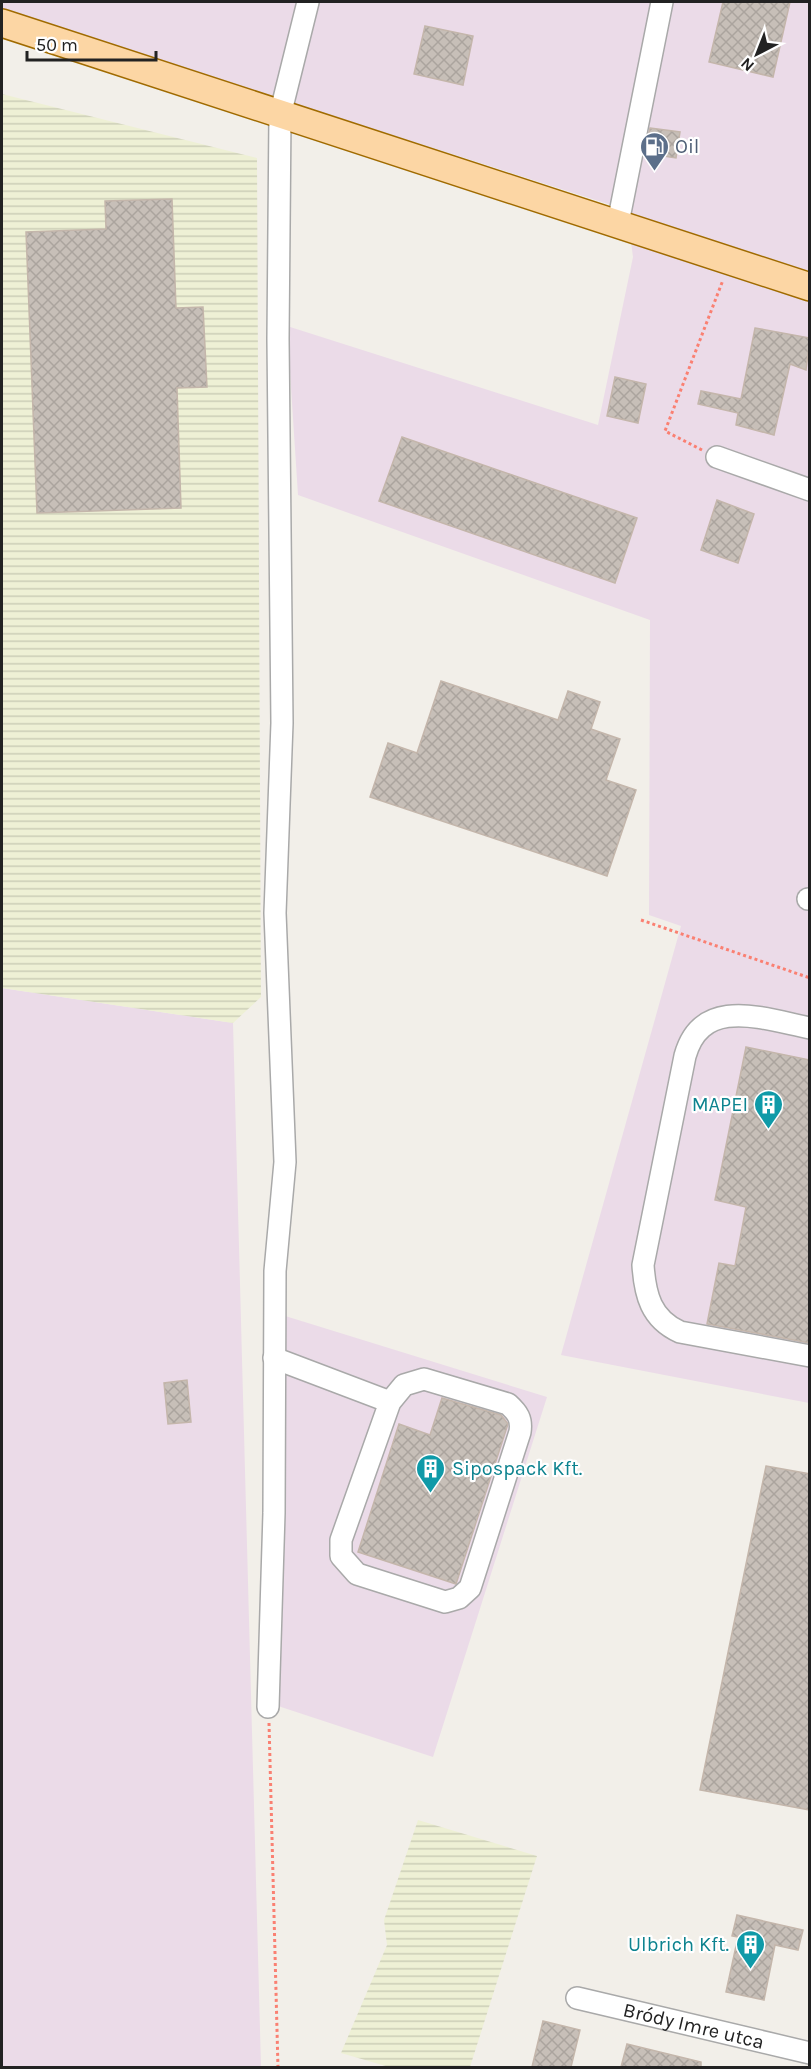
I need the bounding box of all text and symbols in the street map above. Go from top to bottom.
scale bar [27,24,156,62]
north arrow [727,24,787,84]
text: 50 m [36,34,78,56]
text: N [737,54,758,76]
fuel station icon: Oil [638,130,670,172]
place label: Oil [675,135,699,158]
building icon: MAPEI [753,1088,785,1130]
place label: MAPEI [692,1093,748,1116]
building icon: Sipospack Kft. [415,1452,447,1494]
place label: Sipospack Kft. [452,1457,582,1480]
building icon: Ulbrich Kft. [734,1928,766,1970]
place label: Ulbrich Kft. [628,1933,729,1956]
street label: Bródy Imre utca [621,1998,767,2053]

